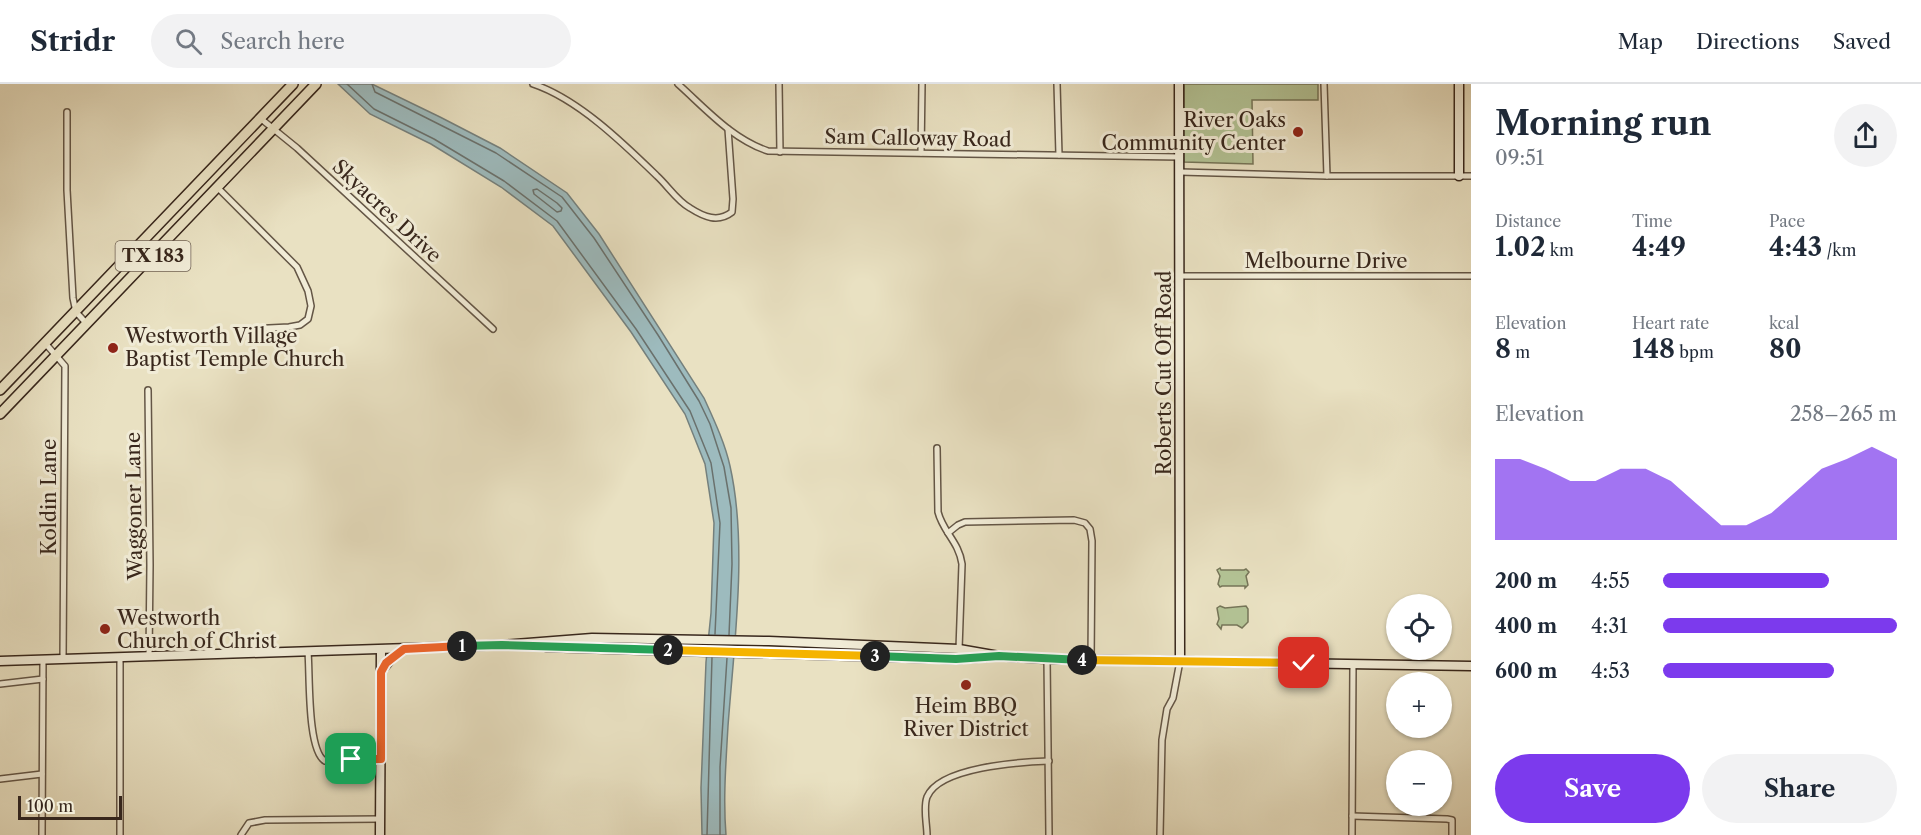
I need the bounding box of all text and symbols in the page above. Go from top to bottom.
search box [151,14,571,68]
text: Stridr [30,24,115,58]
icon: search [172,25,205,58]
text: Search here [220,28,345,55]
text: Map [1618,29,1663,54]
text: Directions [1696,29,1800,54]
text: Saved [1833,29,1891,54]
text: Morning run [1495,103,1711,144]
button: share [1834,104,1897,167]
place label: River Oaks Community Center [1101,108,1287,155]
street label: Sam Calloway Road [824,124,1012,152]
marker: River Oaks Community Center [1291,125,1305,139]
text: 09:51 [1495,146,1544,170]
street label: Skyacres Drive [328,154,446,268]
text: Distance [1495,211,1561,231]
text: Time [1632,211,1672,231]
text: Pace [1769,211,1805,231]
text: 1.02 [1495,231,1546,263]
text: 4:49 [1632,231,1686,263]
text: 4:43 [1769,231,1822,263]
text: km [1546,240,1574,260]
text: /km [1822,240,1856,260]
road number: TX 183 [116,241,190,271]
street label: Melbourne Drive [1245,249,1407,273]
street label: Roberts Cut Off Road [1152,271,1176,475]
text: Elevation [1495,313,1566,333]
text: Heart rate [1632,313,1709,333]
text: kcal [1769,313,1799,333]
place label: Westworth Village Baptist Temple Church [124,324,345,371]
text: 8 [1495,333,1511,365]
text: 148 [1632,333,1675,365]
text: 80 [1769,333,1802,365]
marker: Westworth Village Baptist Temple Church [106,341,120,355]
text: m [1511,342,1530,362]
text: bpm [1675,342,1714,362]
text: Elevation [1495,402,1584,426]
text: 258–265 m [1790,402,1897,426]
street label: Waggoner Lane [121,432,147,581]
street label: Koldin Lane [37,439,61,555]
text: 200 m [1495,569,1557,593]
text: 4:55 [1591,569,1630,593]
map controls [1386,594,1452,816]
button: locate [1386,594,1452,660]
place label: Westworth Church of Christ [116,606,277,653]
text: 400 m [1495,614,1557,638]
text: 4:31 [1591,614,1628,638]
marker: Westworth Church of Christ [98,622,112,636]
pin: 1 [447,631,477,661]
pin: 2 [653,635,683,665]
text: 1 [458,636,466,656]
pin [1278,637,1329,688]
text: 2 [663,640,673,660]
pin: 3 [860,641,890,671]
pin: 4 [1067,645,1097,675]
text: 3 [870,646,880,666]
icon: check [1287,646,1320,679]
text: 4 [1077,650,1087,670]
text: 600 m [1495,659,1557,683]
text: 4:53 [1591,659,1630,683]
button: + [1386,672,1452,738]
marker: Heim BBQ River District [959,678,973,692]
place label: Heim BBQ River District [903,694,1029,741]
pin [325,733,376,784]
icon: arrive [334,742,367,775]
button: − [1386,750,1452,816]
button: Save [1495,754,1690,823]
button: Share [1702,754,1897,823]
scale bar [18,793,122,820]
text: 100 m [27,796,73,816]

